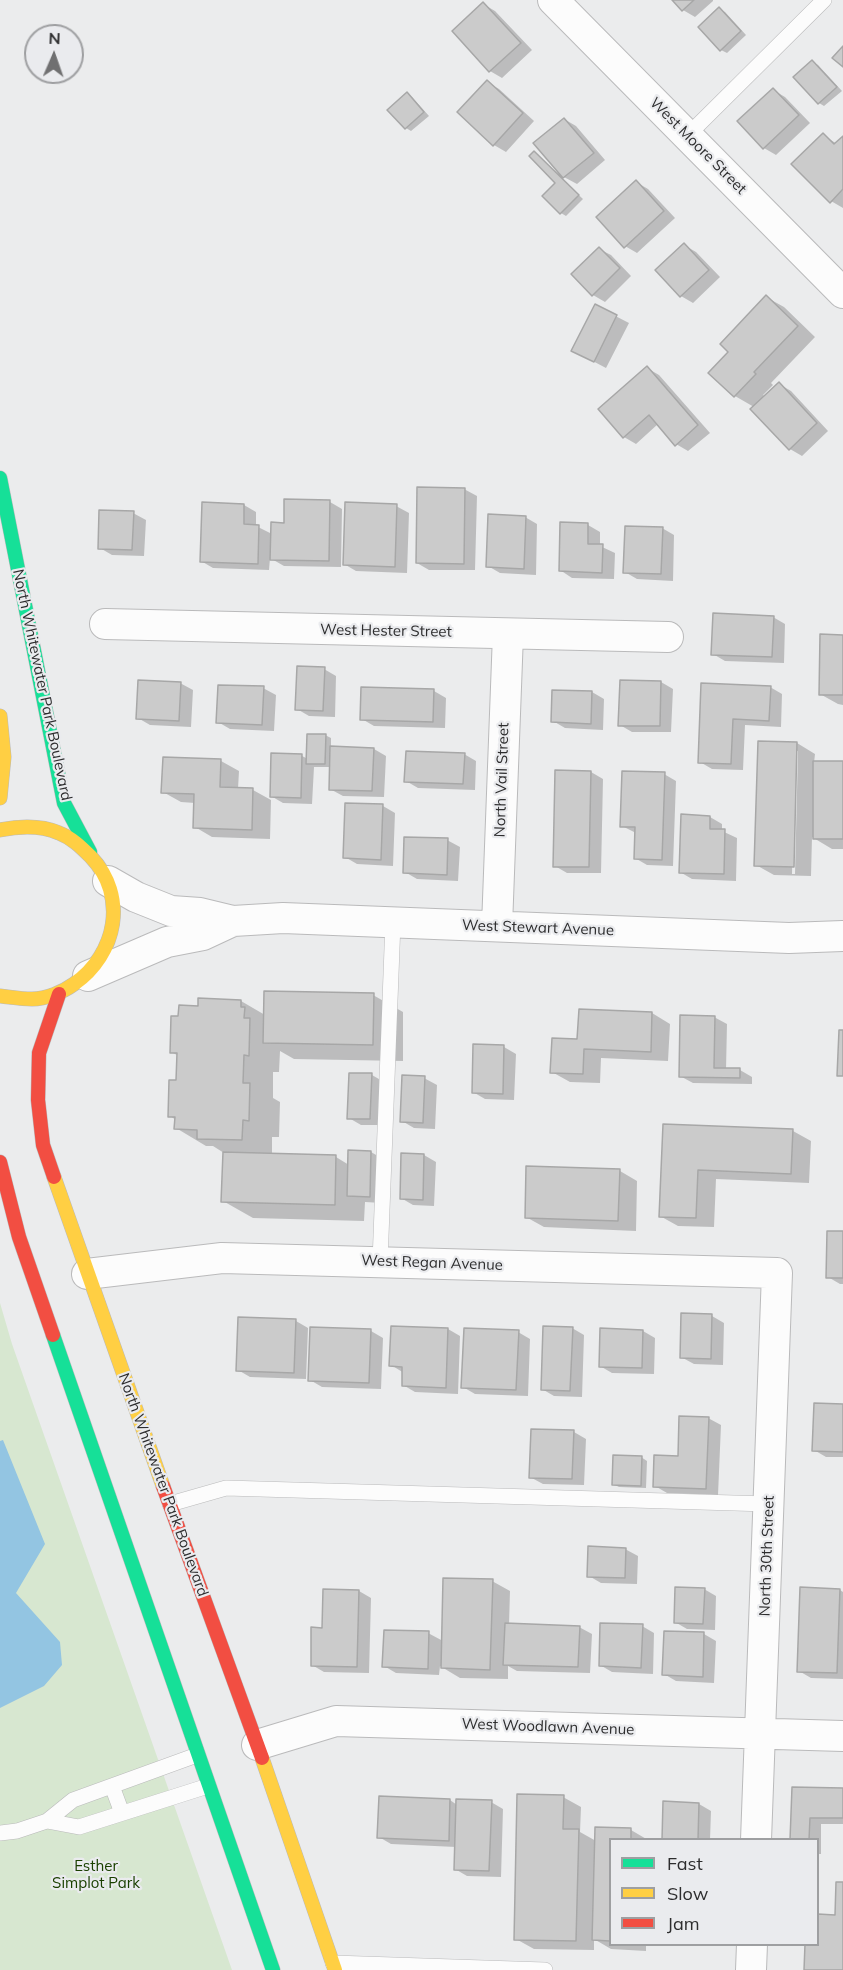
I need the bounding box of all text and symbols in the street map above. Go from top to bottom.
north arrow [24,24,84,84]
text: N [48,28,61,48]
street label: West Moore Street [646,94,750,198]
street label: North Whitewater Park Boulevard [9,568,75,802]
street label: West Hester Street [320,621,452,641]
street label: North Vail Street [491,722,513,838]
street label: West Stewart Avenue [462,916,614,940]
street label: West Regan Avenue [361,1252,503,1274]
street label: North Whitewater Park Boulevard [114,1371,212,1599]
street label: North 30th Street [756,1495,778,1617]
street label: West Woodlawn Avenue [461,1715,635,1739]
legend [609,1838,819,1946]
text: Fast [667,1852,703,1875]
park label: Esther Simplot Park [52,1857,140,1892]
text: Slow [667,1882,708,1905]
text: Jam [667,1912,700,1935]

